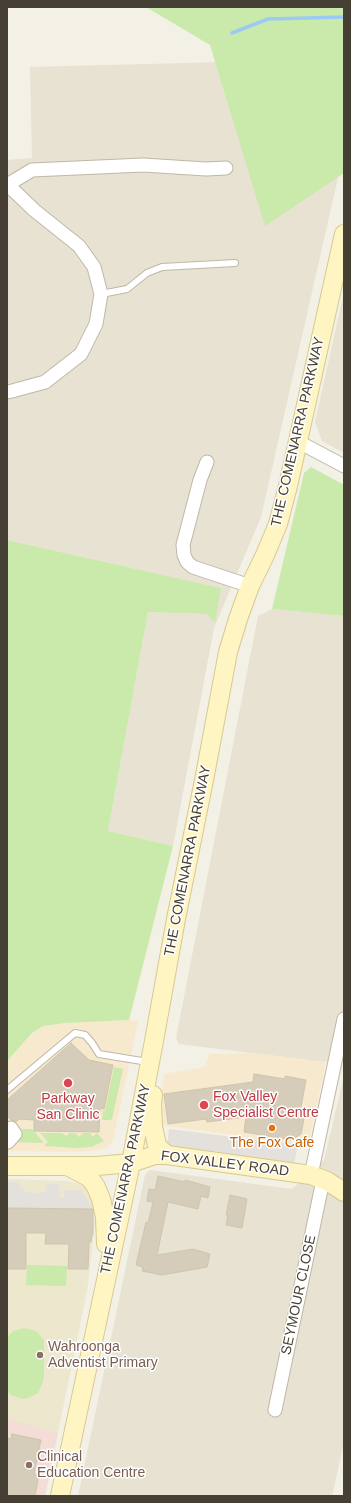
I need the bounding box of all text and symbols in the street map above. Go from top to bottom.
street label: THE COMENARRA PARKWAY [268,335,328,529]
street label: THE COMENARRA PARKWAY [161,764,215,958]
marker: Parkway San Clinic [62,1077,74,1089]
street label: THE COMENARRA PARKWAY [98,1082,154,1276]
place label: Fox Valley Specialist Centre [213,1089,319,1122]
place label: Parkway San Clinic [36,1091,100,1124]
marker: Fox Valley Specialist Centre [198,1099,210,1111]
marker: The Fox Cafe [267,1123,277,1133]
place label: The Fox Cafe [230,1135,314,1151]
street label: FOX VALLEY ROAD [160,1148,290,1180]
street label: SEYMOUR CLOSE [278,1234,320,1356]
place label: Wahroonga Adventist Primary [48,1339,158,1372]
marker: Wahroonga Adventist Primary [35,1350,45,1360]
place label: Clinical Education Centre [37,1449,145,1482]
marker: Clinical Education Centre [24,1460,34,1470]

